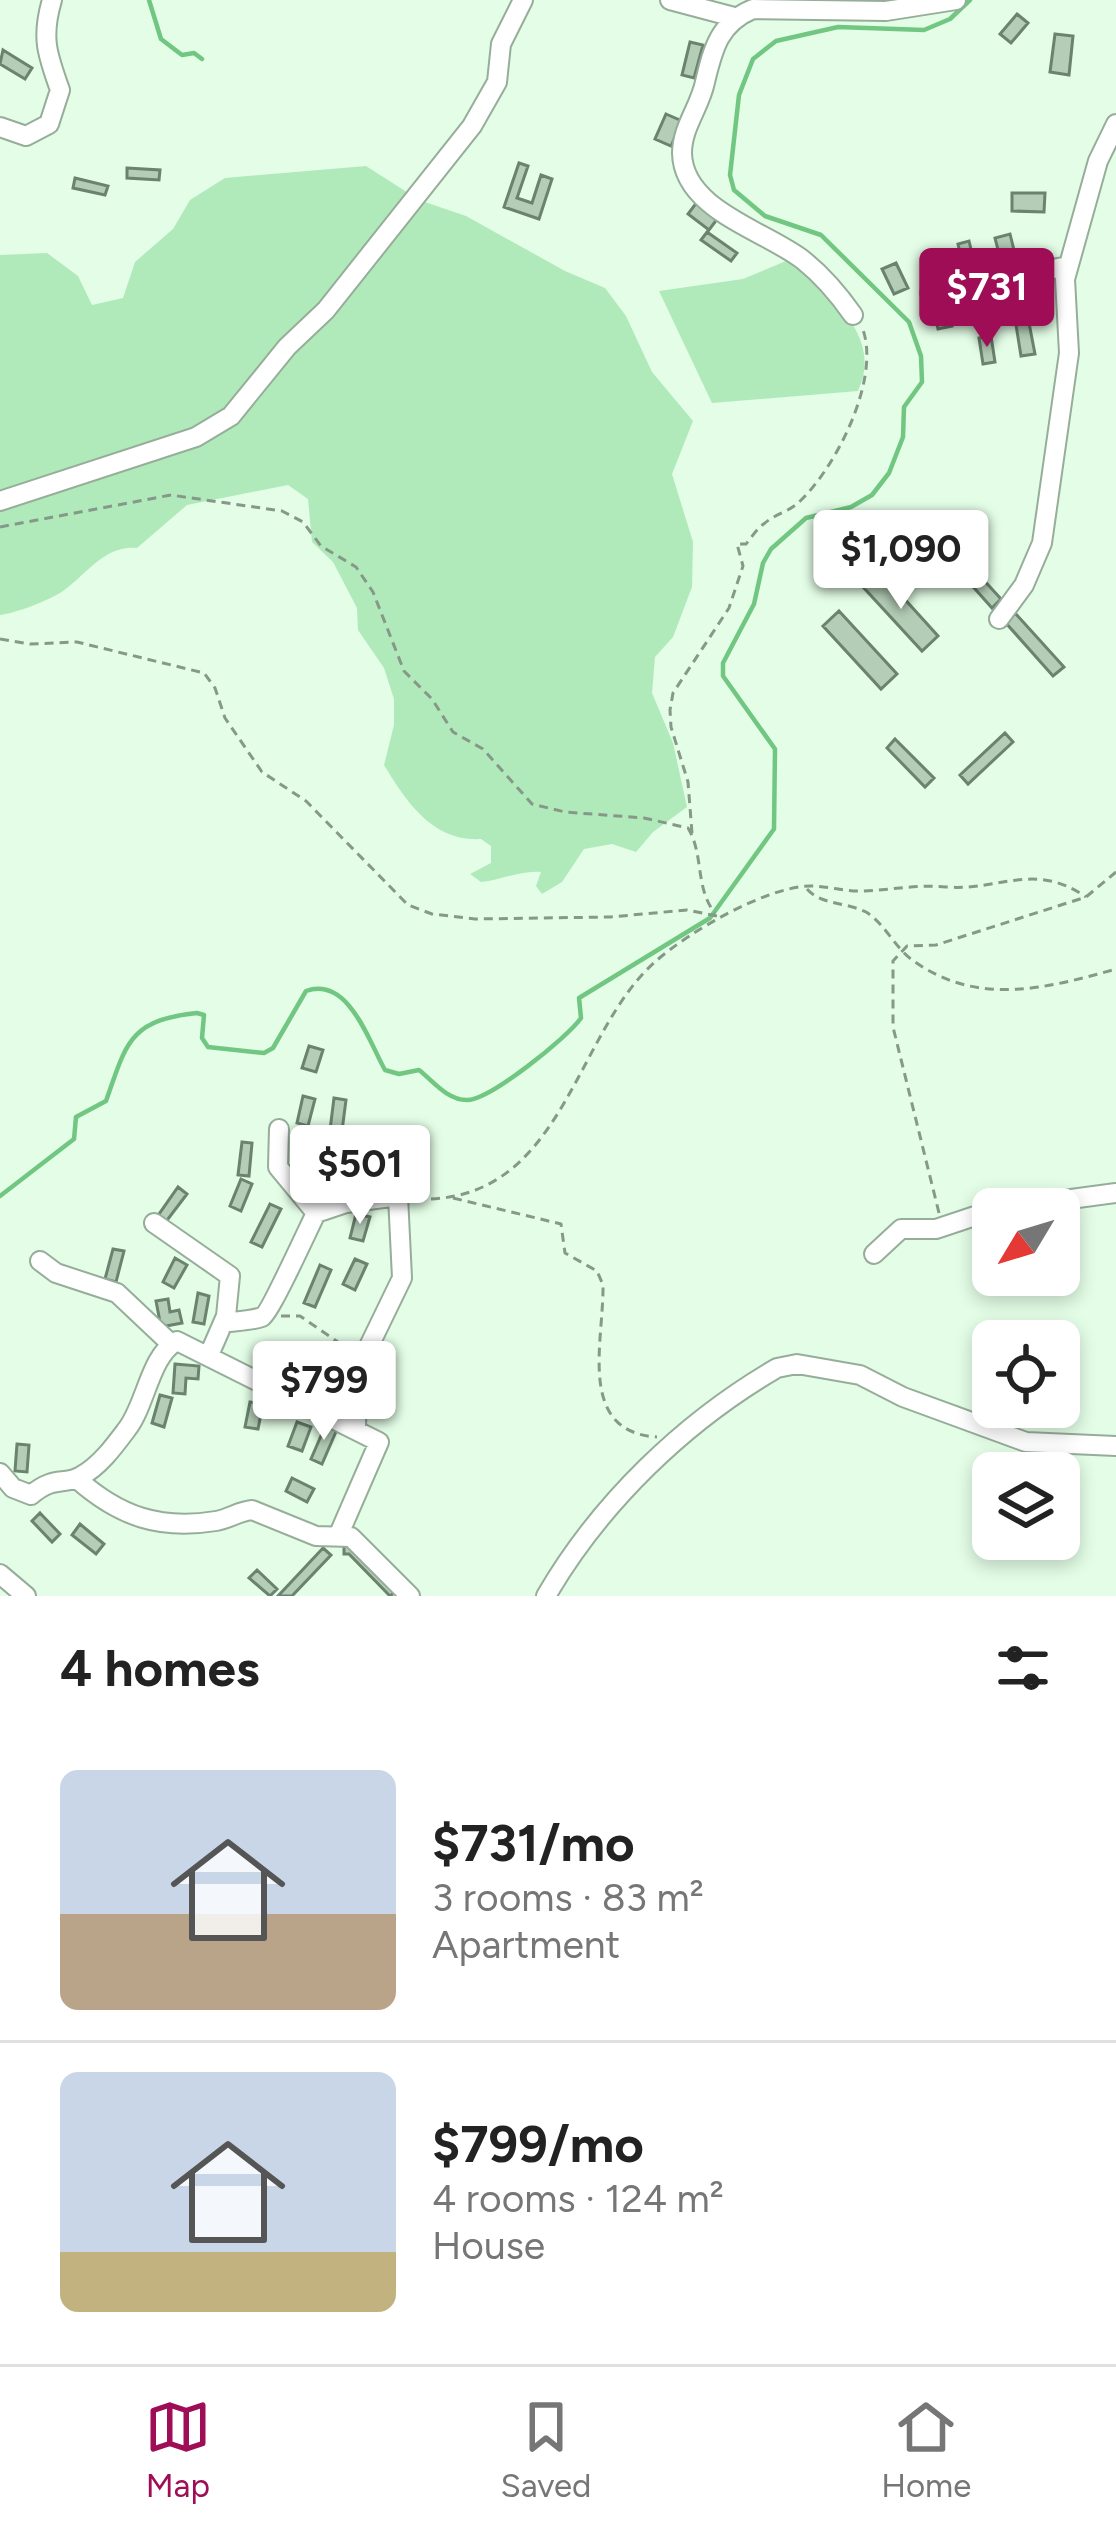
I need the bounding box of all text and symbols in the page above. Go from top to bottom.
pin: $731 [916,248,1058,350]
text: $731 [946,263,1028,310]
pin: $1,090 [803,510,999,612]
text: $1,090 [840,525,962,572]
pin: $501 [289,1125,431,1227]
text: $501 [317,1140,403,1187]
north arrow [972,1188,1080,1296]
map controls [972,1188,1080,1560]
button: locate [972,1320,1080,1428]
pin: $799 [253,1341,395,1443]
text: $799 [280,1356,368,1403]
button: layers [972,1452,1080,1560]
icon: filters [990,1635,1056,1701]
text: 4 homes [60,1638,260,1699]
text: $731/mo [432,1813,635,1874]
icon: home [156,1818,300,1962]
text: 3 rooms · 83 m² [432,1874,704,1921]
text: Apartment [432,1921,620,1968]
text: $799/mo [432,2114,644,2175]
icon: home [156,2120,300,2264]
text: 4 rooms · 124 m² [432,2175,724,2222]
text: House [432,2222,545,2269]
tab: Map [145,2394,211,2505]
tab: Saved [500,2394,591,2505]
tab: Home [881,2394,971,2505]

